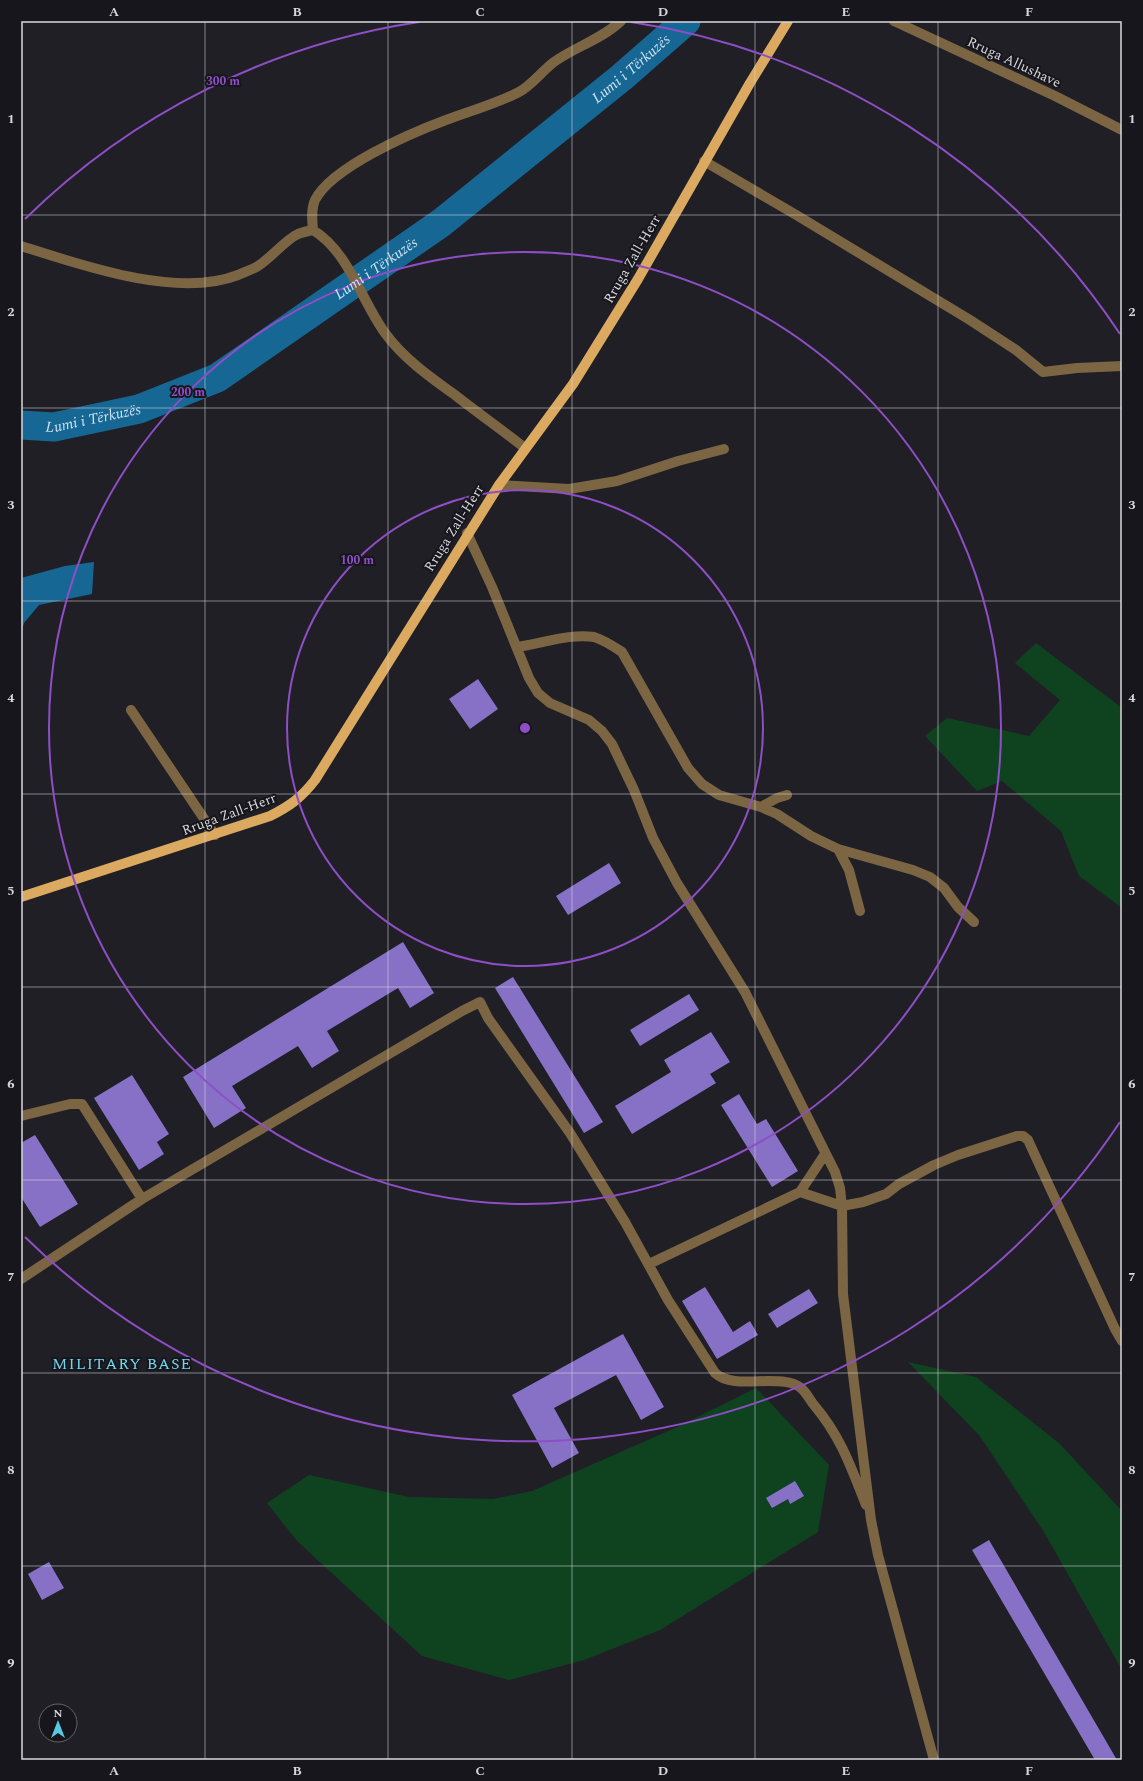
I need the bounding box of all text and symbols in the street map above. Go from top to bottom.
text: A [109,2,119,22]
text: B [292,2,302,22]
text: C [475,2,485,22]
text: D [658,2,668,22]
text: E [842,2,851,22]
text: F [1025,2,1033,22]
water label: Lumi i Tërkuzës [587,28,676,109]
street label: Rruga Allushave [964,31,1065,93]
text: 300 m [206,72,240,91]
text: 1 [7,109,15,129]
text: 1 [1128,109,1136,129]
street label: Rruga Zall-Herr [598,210,666,307]
water label: Lumi i Tërkuzës [329,231,423,305]
text: 2 [7,302,15,322]
text: 2 [1128,302,1136,322]
text: 200 m [171,383,205,402]
water label: Lumi i Tërkuzës [45,397,144,438]
street label: Rruga Zall-Herr [419,480,489,576]
text: 3 [7,495,15,515]
text: 3 [1128,495,1136,515]
text: 100 m [340,551,374,570]
text: 4 [7,688,15,708]
text: 4 [1128,688,1136,708]
centre of rings [518,721,532,735]
street label: Rruga Zall-Herr [179,787,280,841]
text: 5 [7,881,15,901]
text: 5 [1128,881,1136,901]
text: 6 [7,1074,15,1094]
text: 6 [1128,1074,1136,1094]
text: 7 [7,1267,15,1287]
text: 7 [1128,1267,1136,1287]
district label: MILITARY BASE [52,1352,192,1376]
text: 8 [7,1460,15,1480]
text: 8 [1128,1460,1136,1480]
text: 9 [7,1653,15,1673]
text: 9 [1128,1653,1136,1673]
north arrow [38,1703,78,1743]
text: N [54,1705,63,1722]
text: A [109,1761,119,1781]
text: B [292,1761,302,1781]
text: C [475,1761,485,1781]
text: D [658,1761,668,1781]
text: E [842,1761,851,1781]
text: F [1025,1761,1033,1781]

